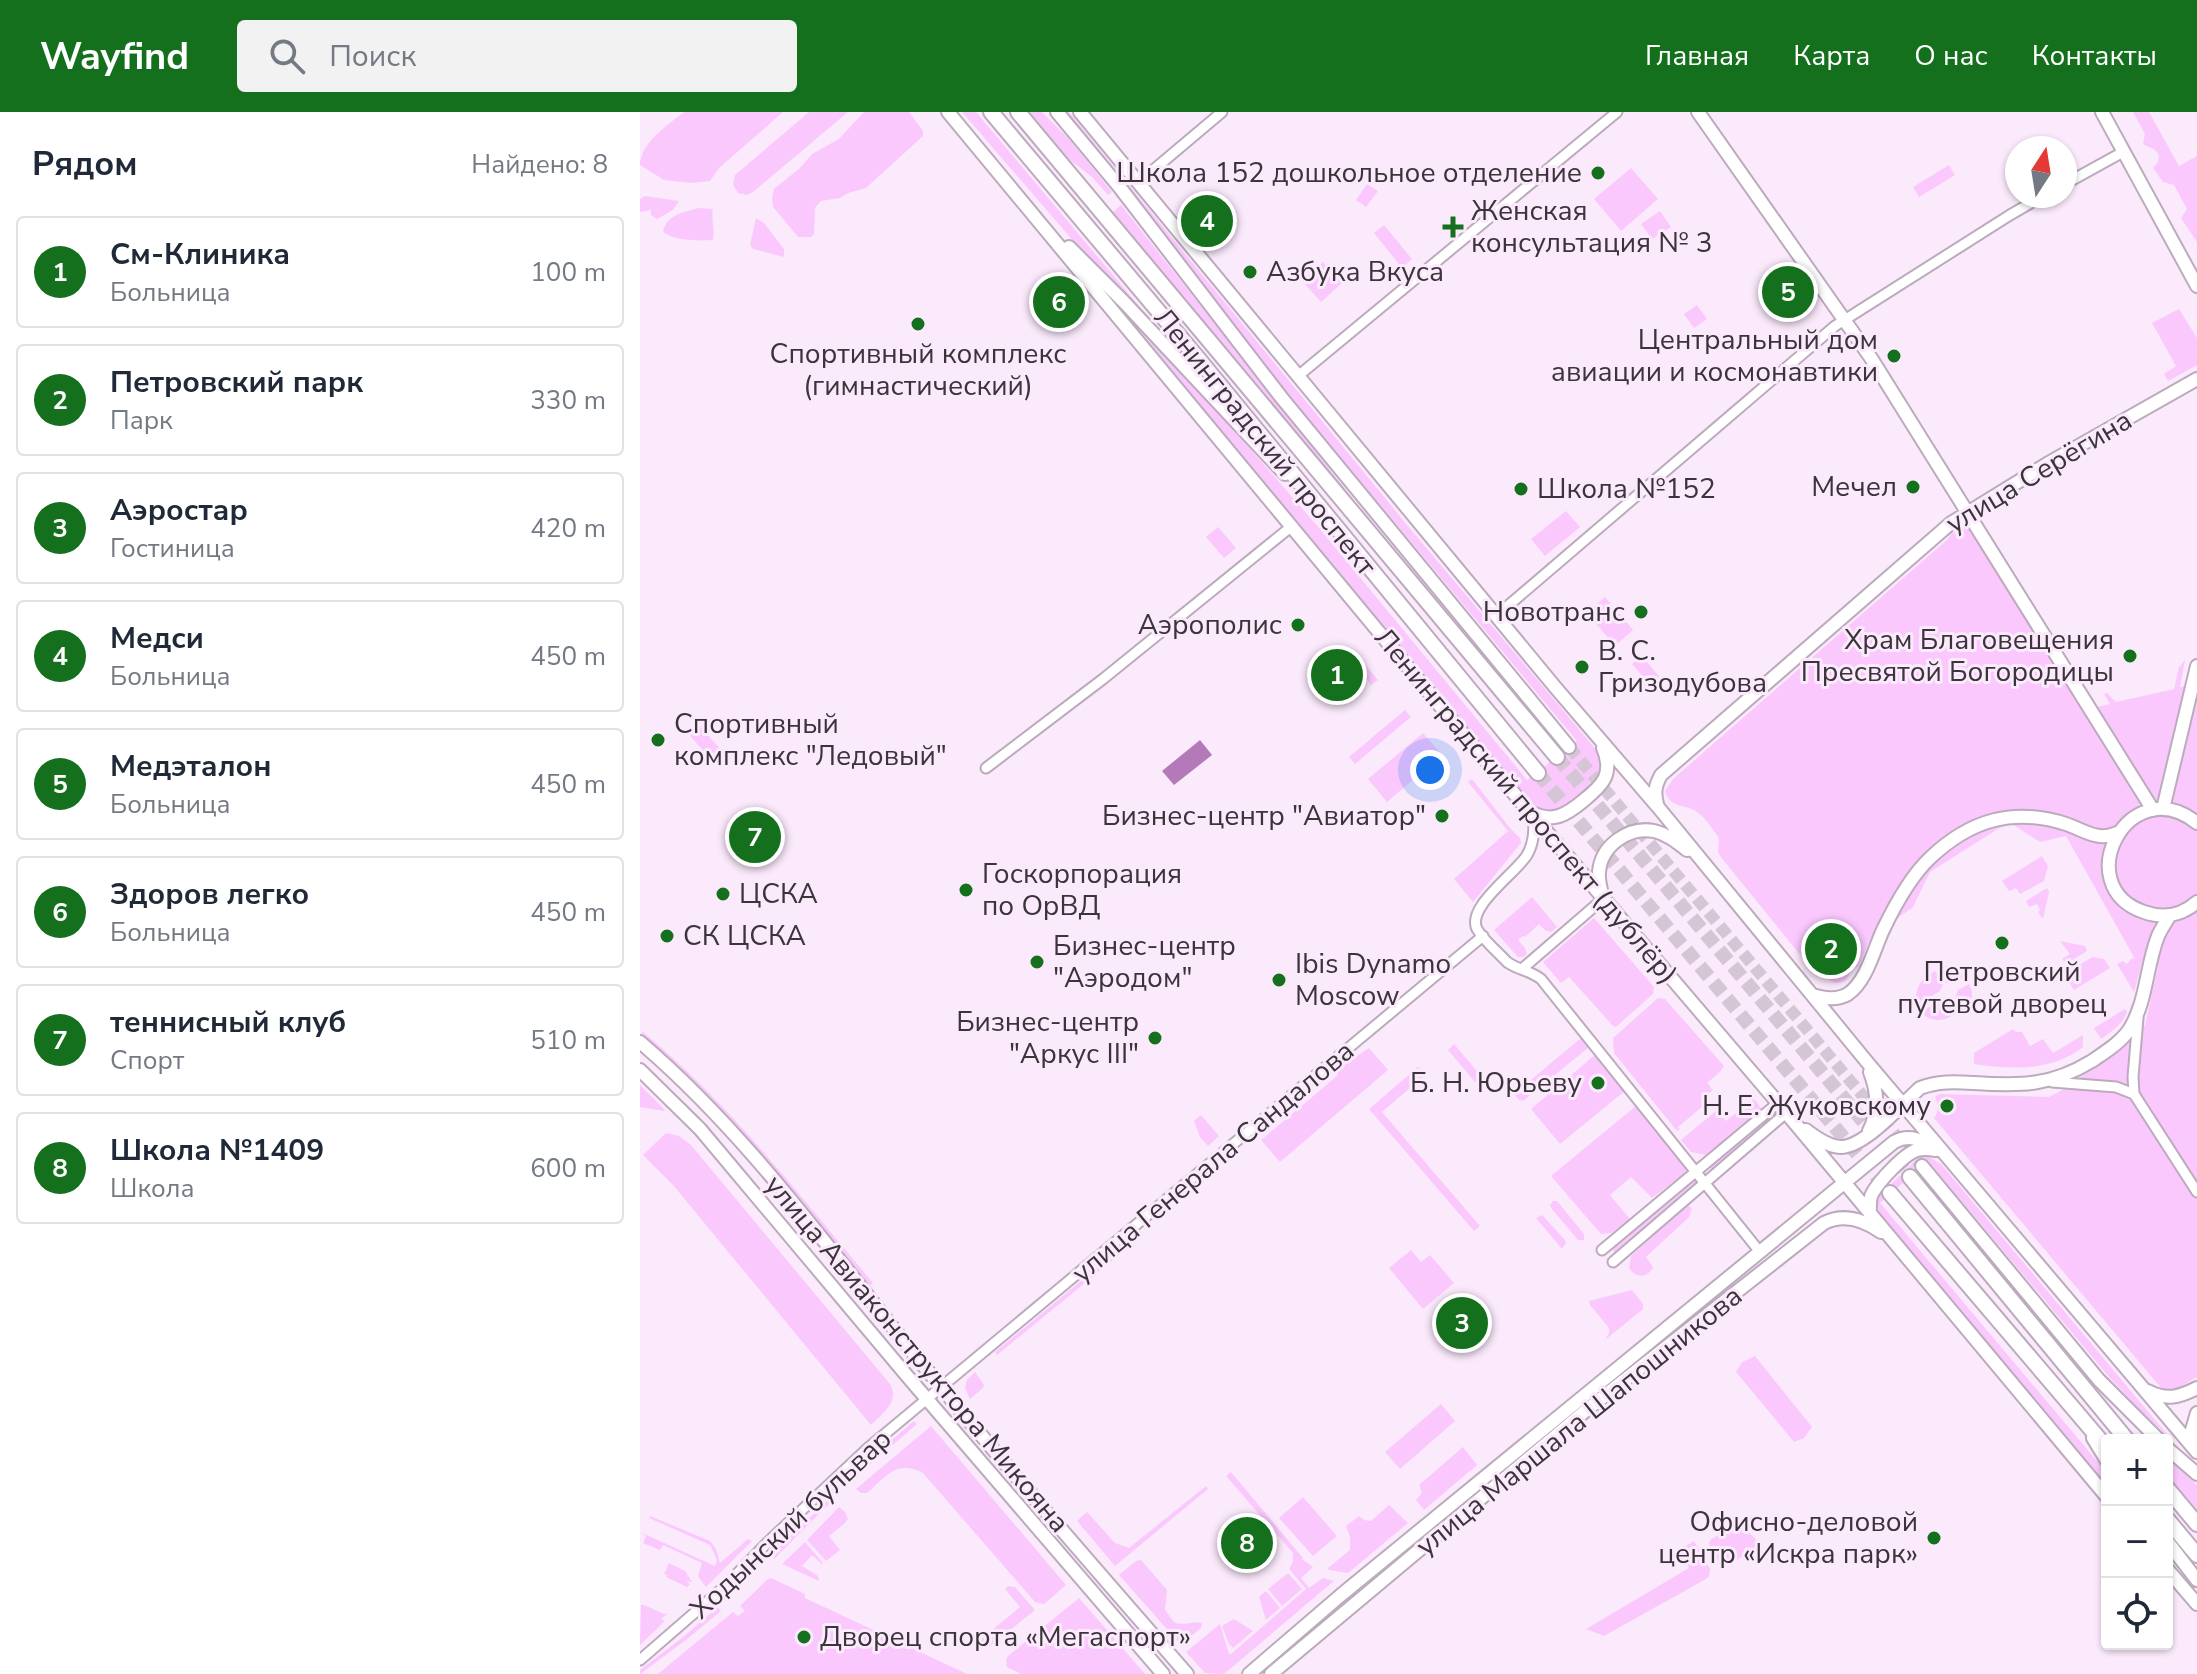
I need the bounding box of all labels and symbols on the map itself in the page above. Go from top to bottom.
north arrow [2005,136,2077,208]
place label: Школа 152 дошкольное отделение [1116,154,1582,192]
marker: Школа 152 дошкольное отделение [1589,164,1607,182]
pin: 4 [1181,191,1233,251]
place label: Женская консультация № 3 [1471,192,1713,262]
marker: Женская консультация № 3 [1442,216,1464,238]
place label: Азбука Вкуса [1266,253,1444,291]
pin: 5 [1762,262,1814,322]
marker: Азбука Вкуса [1241,263,1259,281]
pin: 6 [1033,272,1085,332]
street label: Ленинградский проспект [1145,300,1385,584]
marker: Спортивный комплекс (гимнастический) [909,315,927,333]
place label: Центральный дом авиации и космонавтики [1551,321,1878,391]
place label: Спортивный комплекс (гимнастический) [770,335,1066,405]
marker: Центральный дом авиации и космонавтики [1885,347,1903,365]
street label: улица Серёгина [1939,401,2139,543]
place label: Мечел [1811,468,1897,506]
place label: Школа №152 [1537,470,1716,508]
marker: Мечел [1904,478,1922,496]
marker: Школа №152 [1512,480,1530,498]
place label: Новотранс [1483,593,1625,631]
marker: Новотранс [1632,603,1650,621]
place label: Аэрополис [1138,606,1282,644]
marker: Аэрополис [1289,616,1307,634]
street label: Ленинградский проспект (дублёр) [1366,620,1686,992]
place label: Храм Благовещения Пресвятой Богородицы [1801,621,2114,691]
place label: В. С. Гризодубова [1598,632,1767,702]
pin: 1 [1311,645,1363,705]
marker: Храм Благовещения Пресвятой Богородицы [2121,647,2139,665]
marker: В. С. Гризодубова [1573,658,1591,676]
place label: Спортивный комплекс "Ледовый" [674,705,947,775]
marker: Спортивный комплекс "Ледовый" [649,731,667,749]
your location [1410,750,1450,790]
place label: Бизнес-центр "Авиатор" [1102,797,1426,835]
pin: 7 [729,807,781,867]
marker: Бизнес-центр "Авиатор" [1433,807,1451,825]
place label: Госкорпорация по ОрВД [982,855,1182,925]
place label: ЦСКА [739,875,818,913]
marker: Госкорпорация по ОрВД [957,881,975,899]
marker: ЦСКА [714,885,732,903]
place label: СК ЦСКА [683,917,806,955]
pin: 2 [1805,919,1857,979]
marker: СК ЦСКА [658,927,676,945]
place label: Бизнес-центр "Аэродом" [1053,927,1236,997]
marker: Петровский путевой дворец [1993,934,2011,952]
place label: Ibis Dynamo Moscow [1295,945,1451,1015]
marker: Бизнес-центр "Аэродом" [1028,953,1046,971]
place label: Петровский путевой дворец [1897,953,2107,1023]
marker: Ibis Dynamo Moscow [1270,971,1288,989]
place label: Бизнес-центр "Аркус III" [956,1003,1139,1073]
marker: Бизнес-центр "Аркус III" [1146,1029,1164,1047]
street label: улица Генерала Сандалова [1064,1032,1362,1292]
place label: Б. Н. Юрьеву [1410,1064,1582,1102]
marker: Б. Н. Юрьеву [1589,1074,1607,1092]
place label: Н. Е. Жуковскому [1702,1087,1931,1125]
marker: Н. Е. Жуковскому [1938,1097,1956,1115]
street label: улица Авиаконструктора Микояна [756,1167,1078,1541]
street label: улица Маршала Шапошникова [1408,1277,1750,1565]
pin: 3 [1436,1293,1488,1353]
street label: Ходынский бульвар [682,1420,900,1628]
place label: Офисно-деловой центр «Искра парк» [1658,1503,1918,1573]
pin: 8 [1221,1513,1273,1573]
marker: Офисно-деловой центр «Искра парк» [1925,1529,1943,1547]
place label: Дворец спорта «Мегаспорт» [820,1618,1191,1656]
marker: Дворец спорта «Мегаспорт» [795,1628,813,1646]

